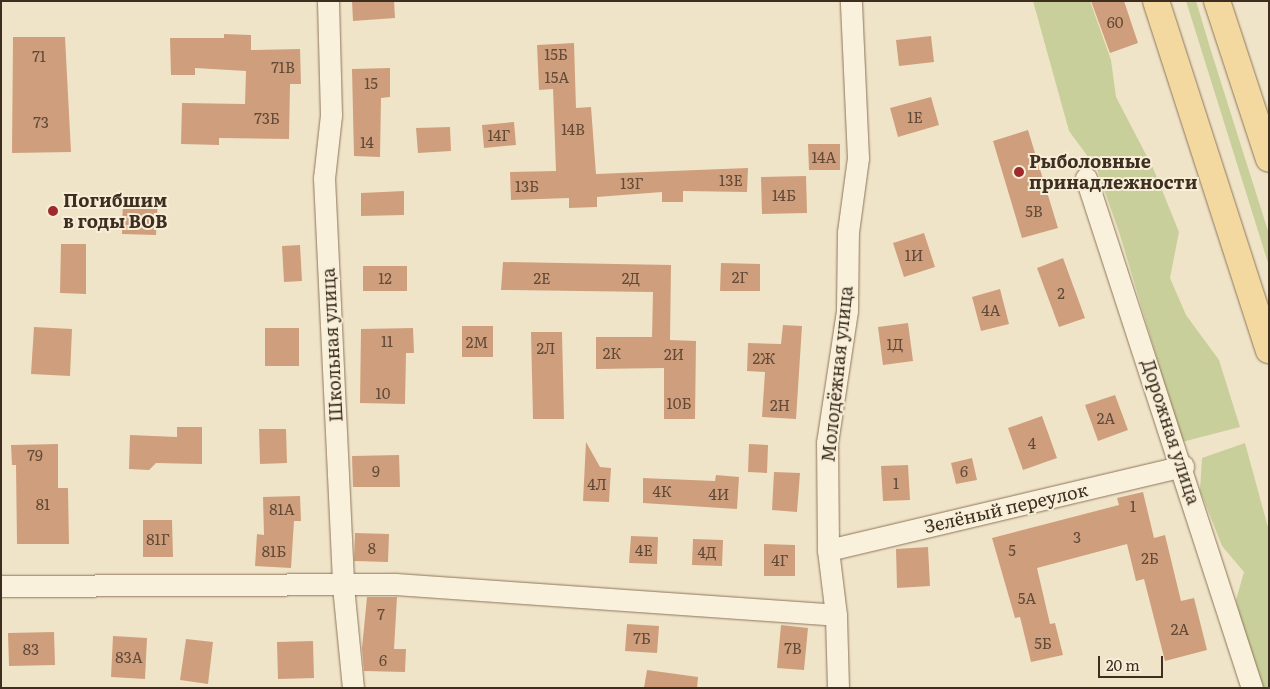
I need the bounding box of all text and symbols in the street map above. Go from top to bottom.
house number: 60 [1107,13,1123,31]
house number: 15Б [544,45,568,63]
house number: 71 [32,47,46,65]
house number: 71В [271,58,295,76]
house number: 15А [545,68,569,86]
house number: 15 [364,74,378,92]
house number: 1Е [907,108,923,126]
house number: 73Б [254,109,280,127]
house number: 73 [33,113,49,131]
house number: 14В [561,120,585,138]
house number: 14Г [488,126,510,144]
house number: 14 [360,133,374,151]
house number: 14А [812,148,836,166]
place label: Рыболовные принадлежности [1029,151,1198,193]
marker: Рыболовные принадлежности [1013,166,1025,178]
house number: 13Е [719,171,743,189]
house number: 13Г [620,174,644,192]
house number: 13Б [515,177,539,195]
house number: 14Б [772,186,796,204]
place label: Погибшим в годы ВОВ [63,190,167,232]
house number: 5В [1025,202,1043,220]
marker: Погибшим в годы ВОВ [47,205,59,217]
house number: 1И [905,246,923,264]
street label: Школьная улица [317,267,347,423]
house number: 2Г [732,268,748,286]
house number: 12 [378,269,392,287]
house number: 2Е [533,269,551,287]
house number: 2Д [622,269,640,287]
house number: 2 [1057,284,1065,302]
street label: Молодёжная улица [817,285,857,463]
house number: 4А [981,301,1001,319]
house number: 11 [381,332,393,350]
house number: 2М [466,333,488,351]
house number: 1Д [887,335,903,353]
house number: 2Л [537,339,555,357]
house number: 2К [603,344,621,362]
house number: 2И [664,345,684,363]
house number: 2Ж [753,349,775,367]
street label: Дорожная улица [1137,357,1205,507]
house number: 10 [376,384,390,402]
house number: 10Б [667,394,691,412]
house number: 2Н [770,396,790,414]
house number: 2А [1097,409,1115,427]
house number: 4 [1028,434,1036,452]
house number: 79 [27,446,43,464]
house number: 9 [372,462,380,480]
house number: 6 [960,462,968,480]
house number: 1 [893,474,899,492]
house number: 4Л [587,475,607,493]
street label: Зелёный переулок [922,479,1090,537]
house number: 4К [652,482,672,500]
house number: 4И [709,485,729,503]
house number: 81 [36,495,50,513]
house number: 1 [1130,497,1136,515]
house number: 81А [269,500,295,518]
house number: 3 [1073,528,1081,546]
house number: 81Г [146,530,170,548]
house number: 8 [368,539,376,557]
house number: 4Е [635,541,653,559]
house number: 5 [1008,541,1016,559]
house number: 81Б [262,542,286,560]
house number: 4Д [697,543,717,561]
house number: 2Б [1141,549,1159,567]
house number: 4Г [771,551,789,569]
house number: 5А [1018,589,1036,607]
house number: 7 [377,605,385,623]
house number: 2A [1171,620,1189,638]
house number: 7Б [633,629,651,647]
house number: 5Б [1034,634,1052,652]
house number: 7В [784,639,802,657]
house number: 83 [23,640,39,658]
scale bar [1100,646,1165,678]
house number: 83А [115,648,143,666]
house number: 6 [379,651,387,669]
text: 20 m [1106,653,1140,676]

